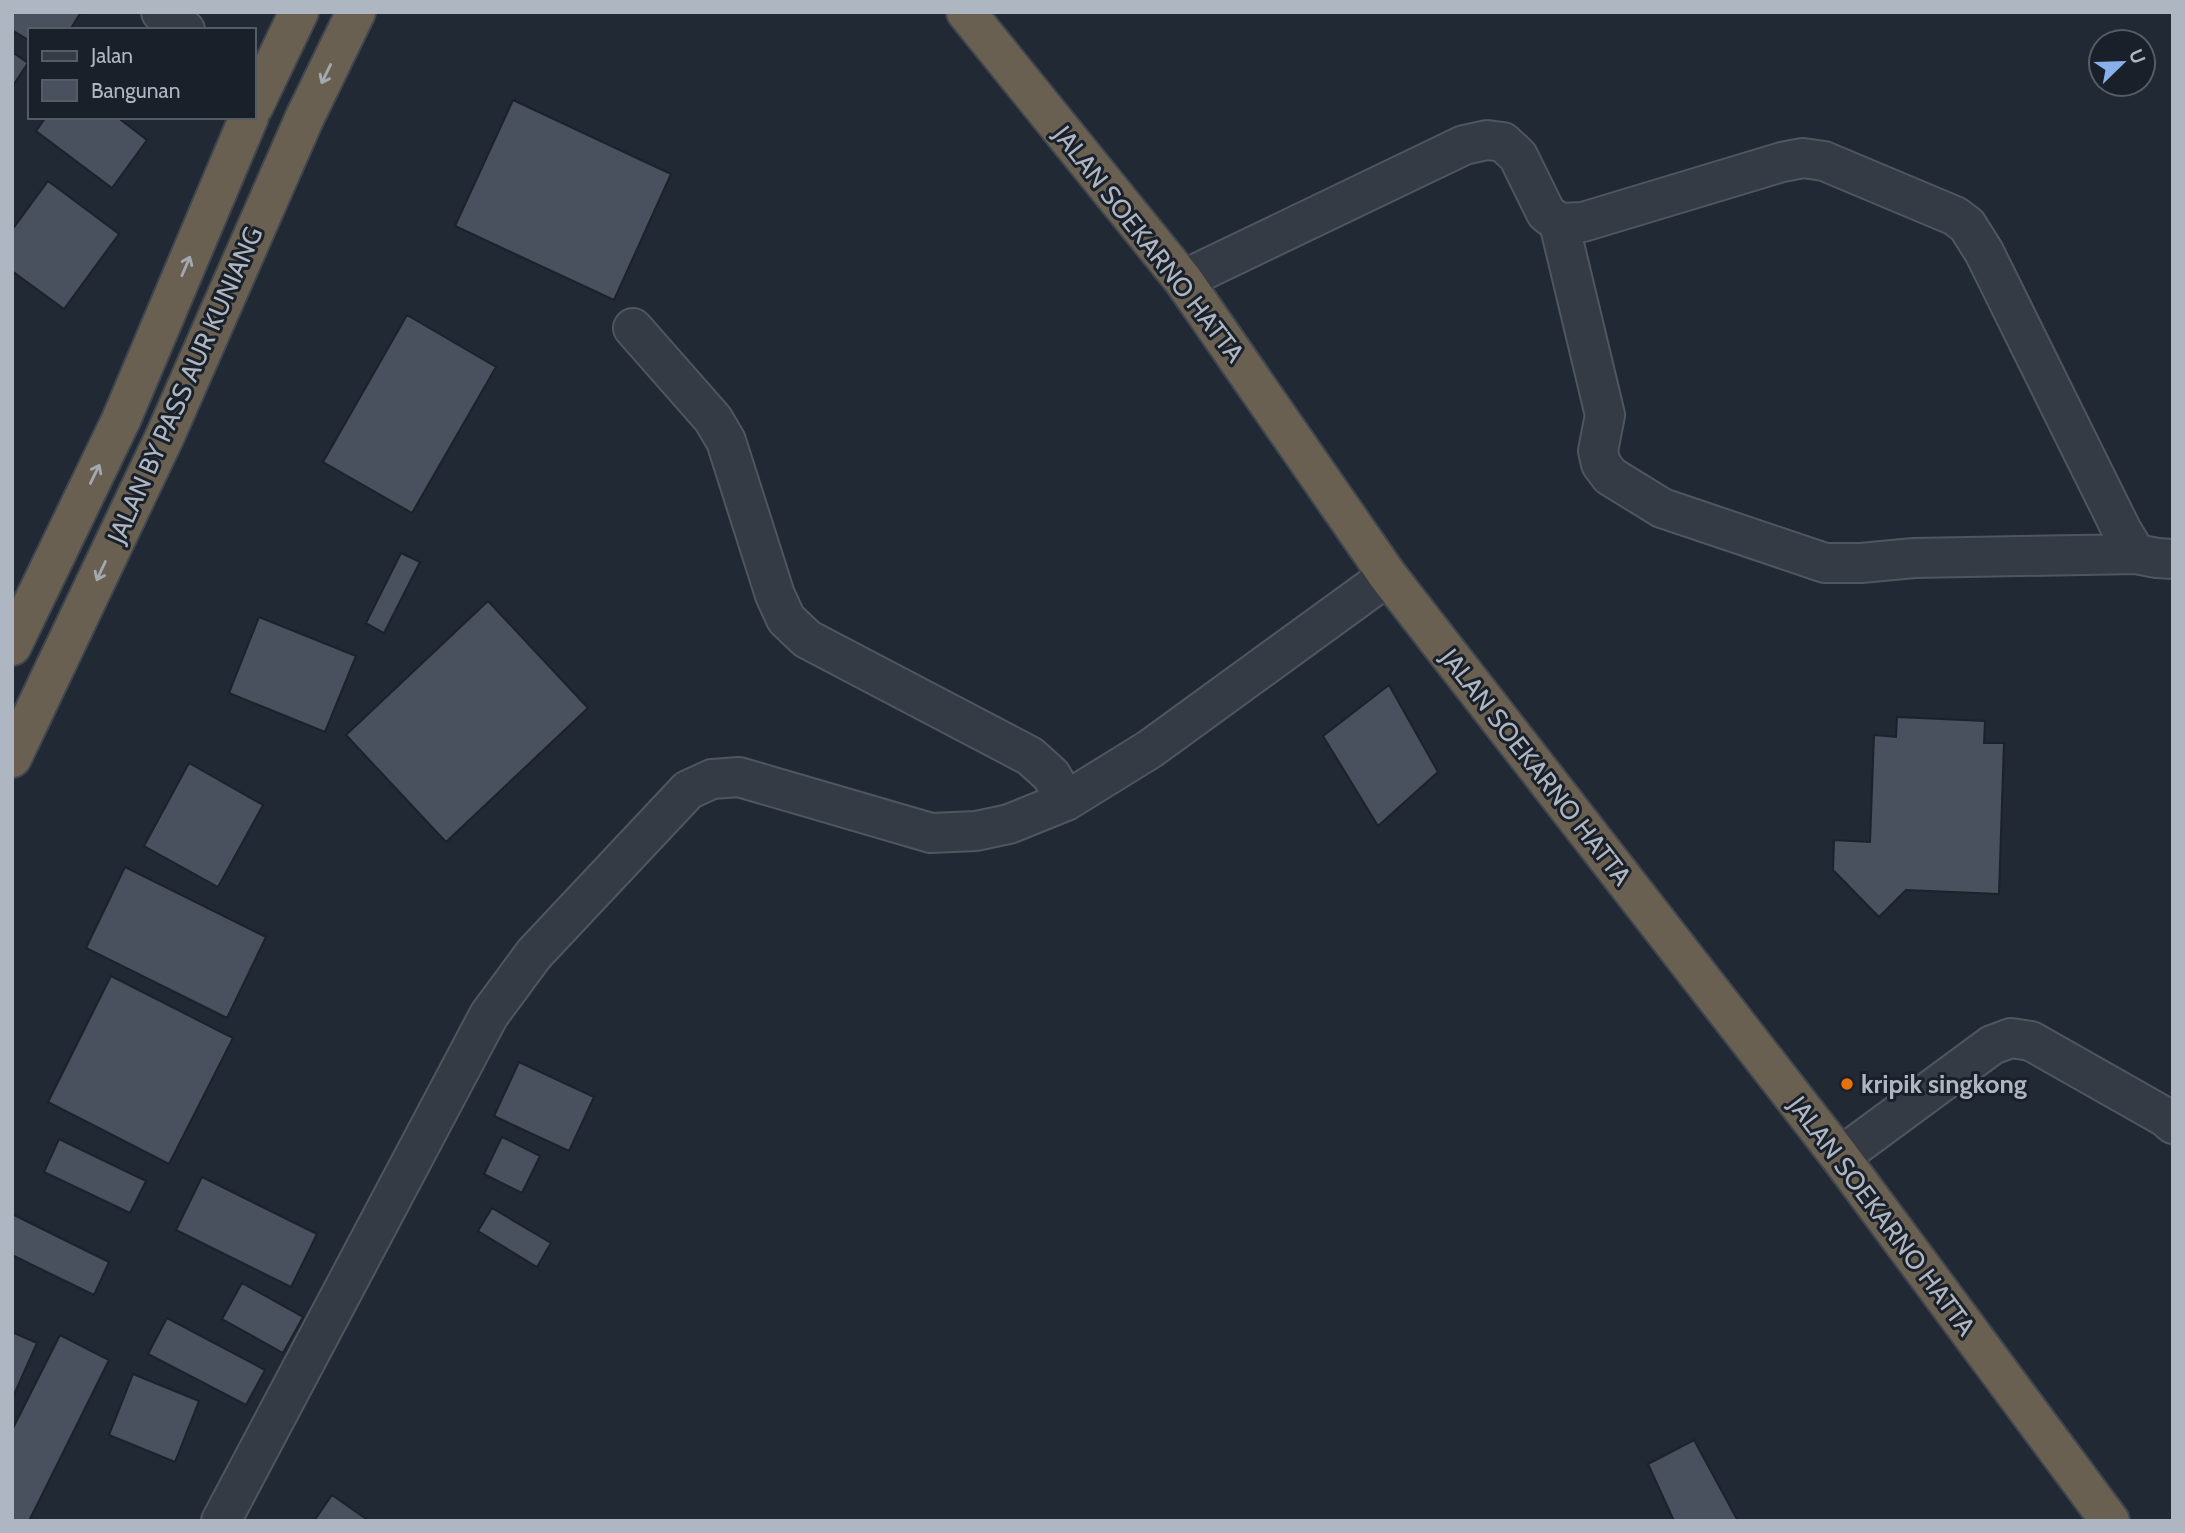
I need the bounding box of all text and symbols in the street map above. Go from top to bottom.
legend [28,28,256,119]
north arrow [2087,28,2157,98]
text: Jalan [90,43,133,68]
text: U [2124,46,2150,67]
one-way arrow [319,63,332,84]
text: Bangunan [91,78,180,103]
street label: JALAN SOEKARNO HATTA [1046,119,1251,369]
street label: JALAN BY PASS AUR KUNIANG [100,222,269,549]
one-way arrow [181,256,194,277]
one-way arrow [89,464,102,486]
one-way arrow [94,560,107,581]
street label: JALAN SOEKARNO HATTA [1433,642,1638,892]
place label: kripik singkong [1861,1068,2027,1100]
marker: kripik singkong [1839,1076,1855,1092]
street label: JALAN SOEKARNO HATTA [1781,1089,1982,1342]

